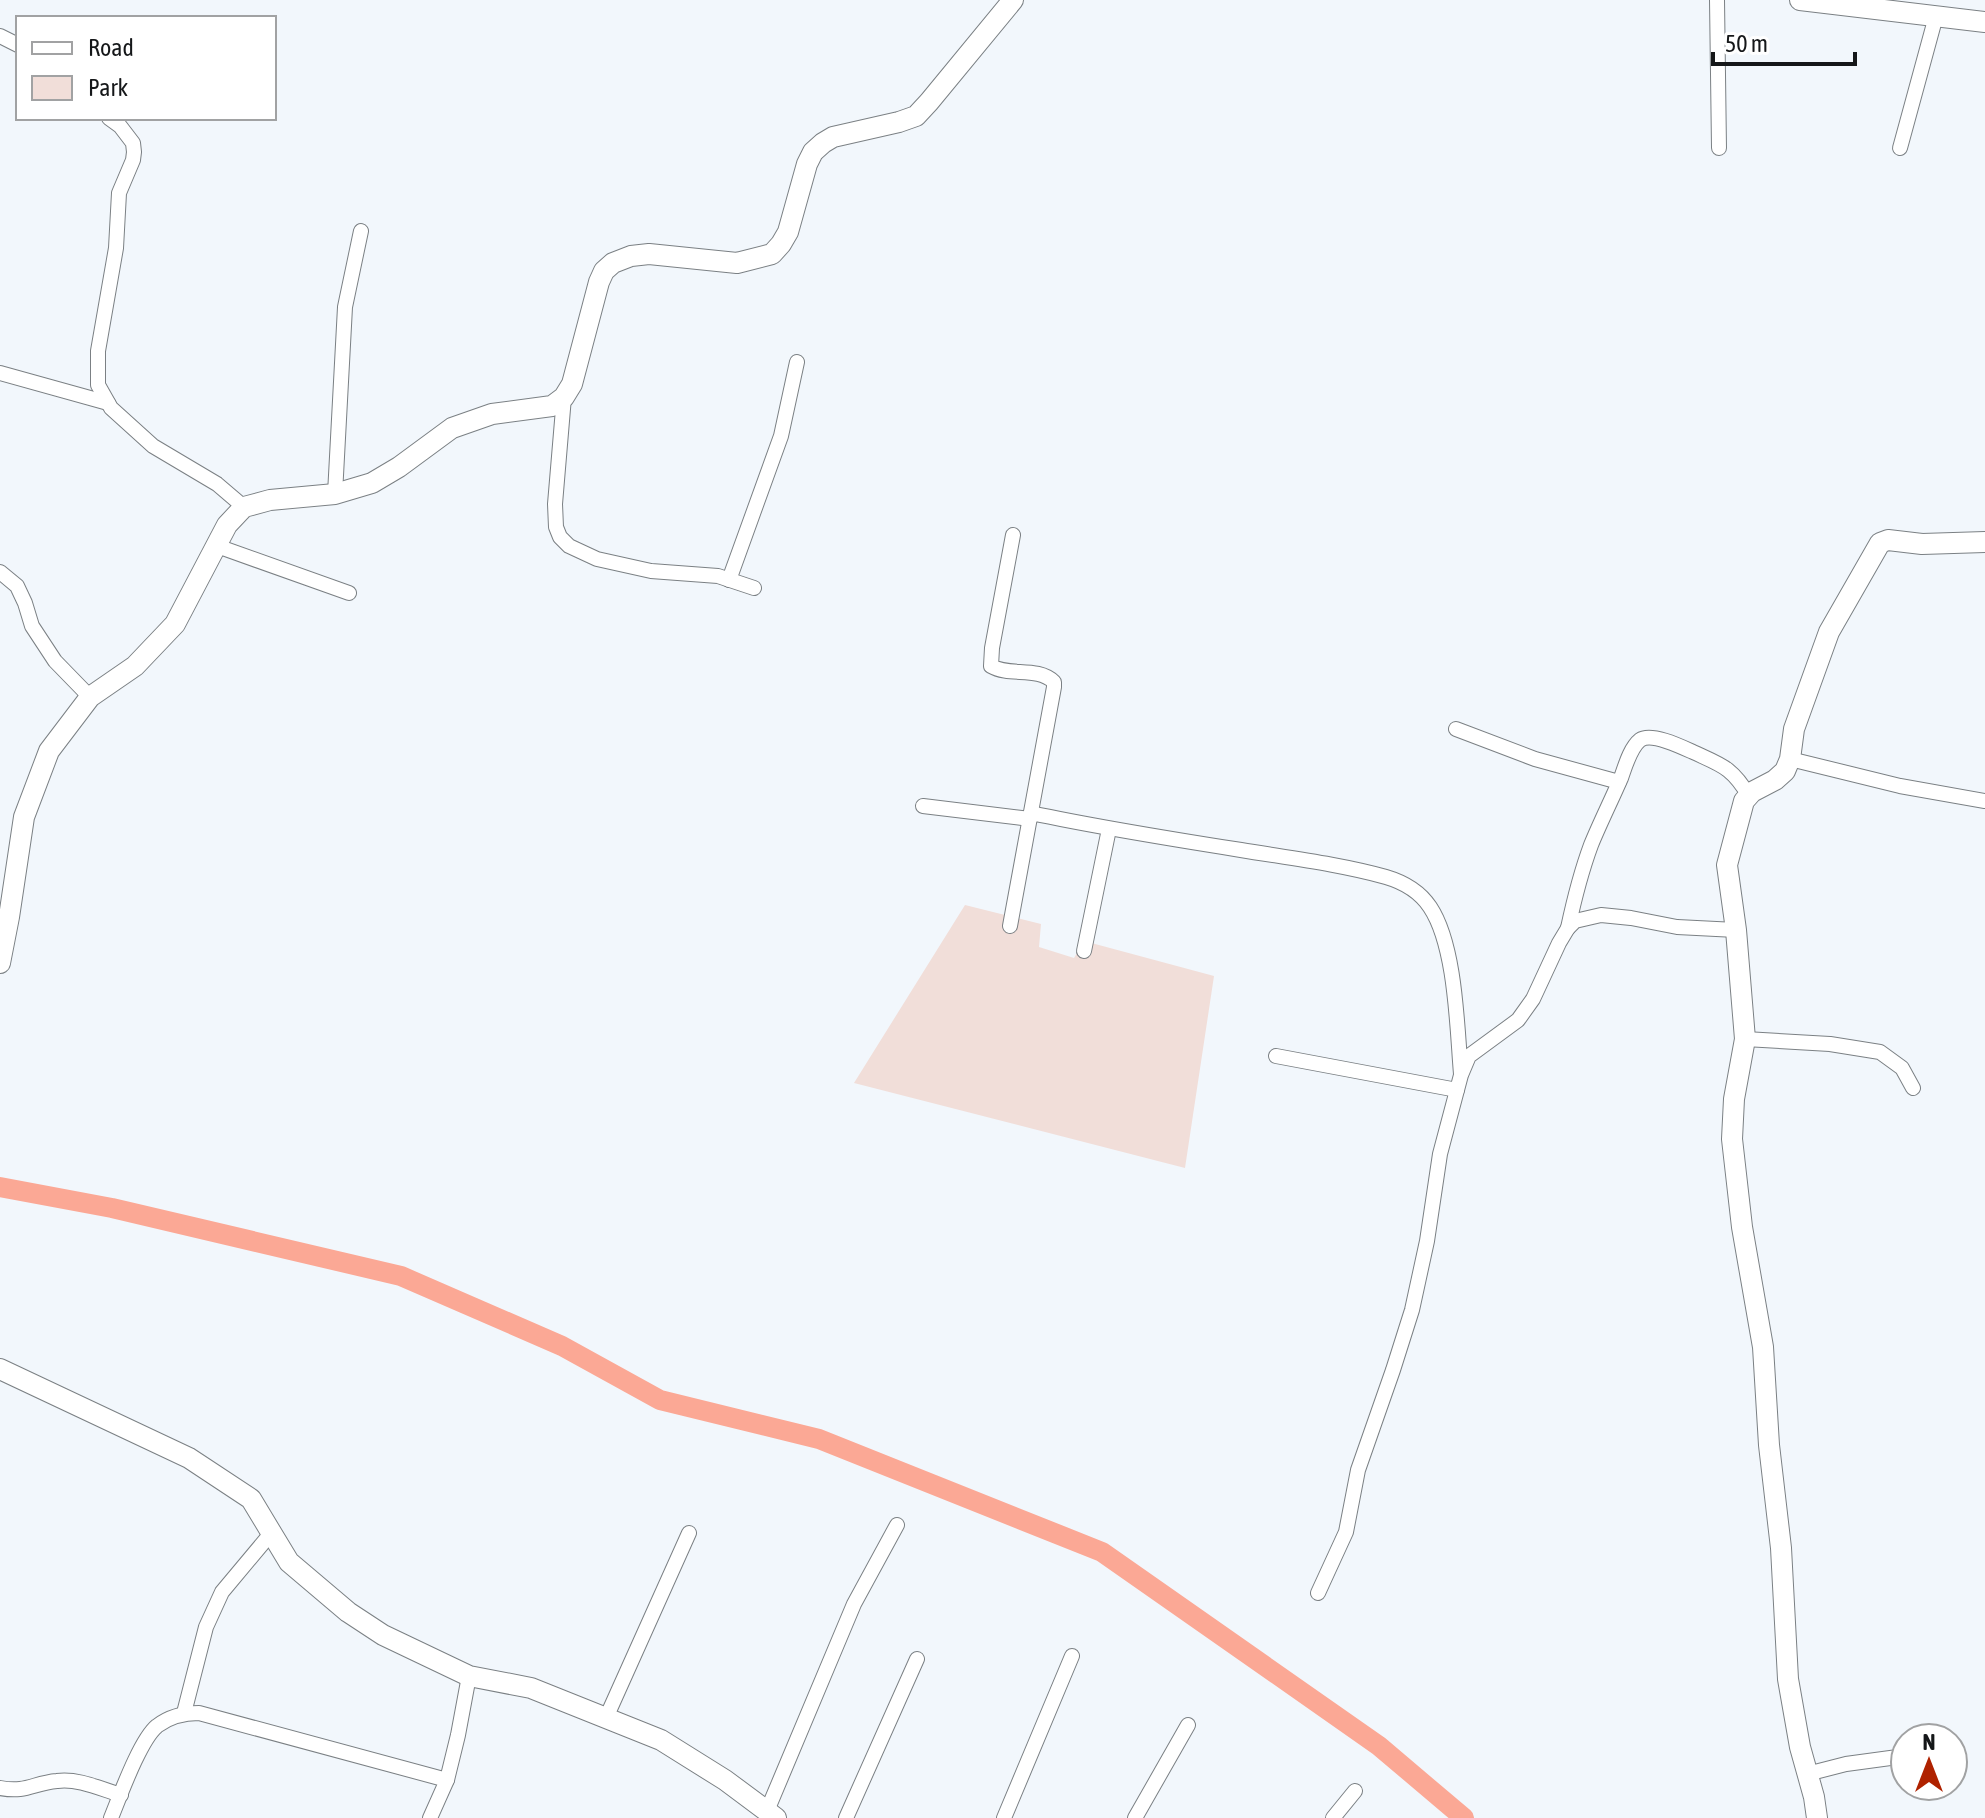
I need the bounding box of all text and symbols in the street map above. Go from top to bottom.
legend [16,16,276,120]
scale bar [1713,16,1855,66]
text: 50 m [1725,30,1768,57]
text: Road [88,34,134,61]
text: Park [88,74,129,101]
north arrow [1889,1722,1969,1802]
text: N [1923,1729,1935,1755]

